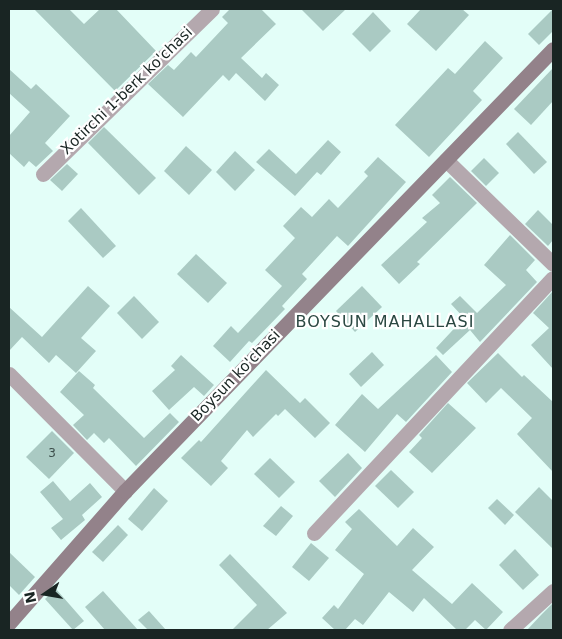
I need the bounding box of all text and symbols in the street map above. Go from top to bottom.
street label: Xotirchi 1-berk ko'chasi [58,23,196,159]
district label: BOYSUN MAHALLASI [294,312,476,332]
street label: Boysun ko'chasi [188,326,284,426]
house number: 3 [48,447,56,461]
north arrow [20,569,70,619]
text: N [21,590,39,605]

